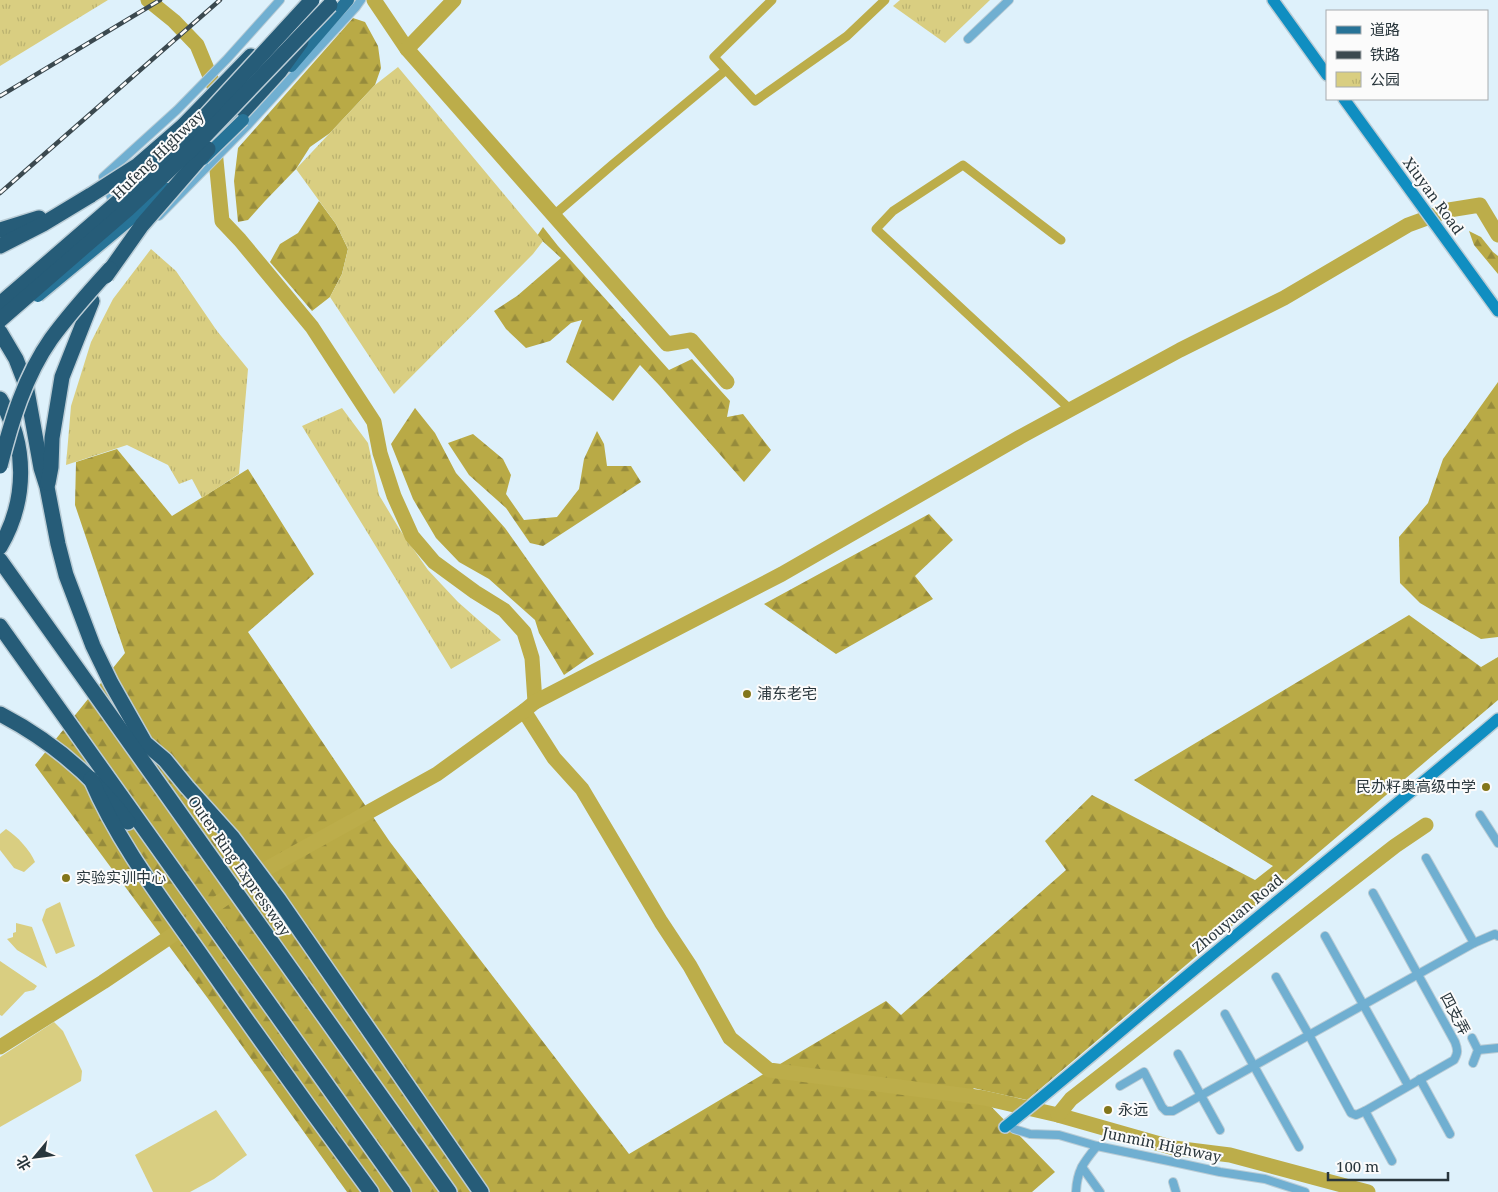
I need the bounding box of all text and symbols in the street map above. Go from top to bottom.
legend [1326,10,1488,100]
text: 道路 [1370,19,1400,39]
text: 铁路 [1370,44,1400,64]
text: 公园 [1370,69,1400,89]
street label: Hufeng Highway [107,105,208,203]
street label: Xiuyan Road [1399,153,1469,238]
place label: 浦东老宅 [757,683,817,703]
marker: 浦东老宅 [741,688,753,700]
place label: 民办籽奥高级中学 [1356,776,1476,796]
marker: 民办籽奥高级中学 [1480,781,1492,793]
street label: Outer Ring Expressway [184,791,296,940]
place label: 实验实训中心 [76,867,166,887]
street label: Zhouyuan Road [1188,869,1287,957]
marker: 实验实训中心 [60,872,72,884]
street label: 四支弄 [1436,989,1475,1038]
place label: 永远 [1118,1099,1148,1119]
marker: 永远 [1102,1104,1114,1116]
street label: Junmin Highway [1100,1121,1224,1166]
north arrow [10,1132,60,1182]
scale bar [1328,1150,1448,1182]
text: 北 [11,1153,35,1174]
text: 100 m [1336,1156,1379,1176]

